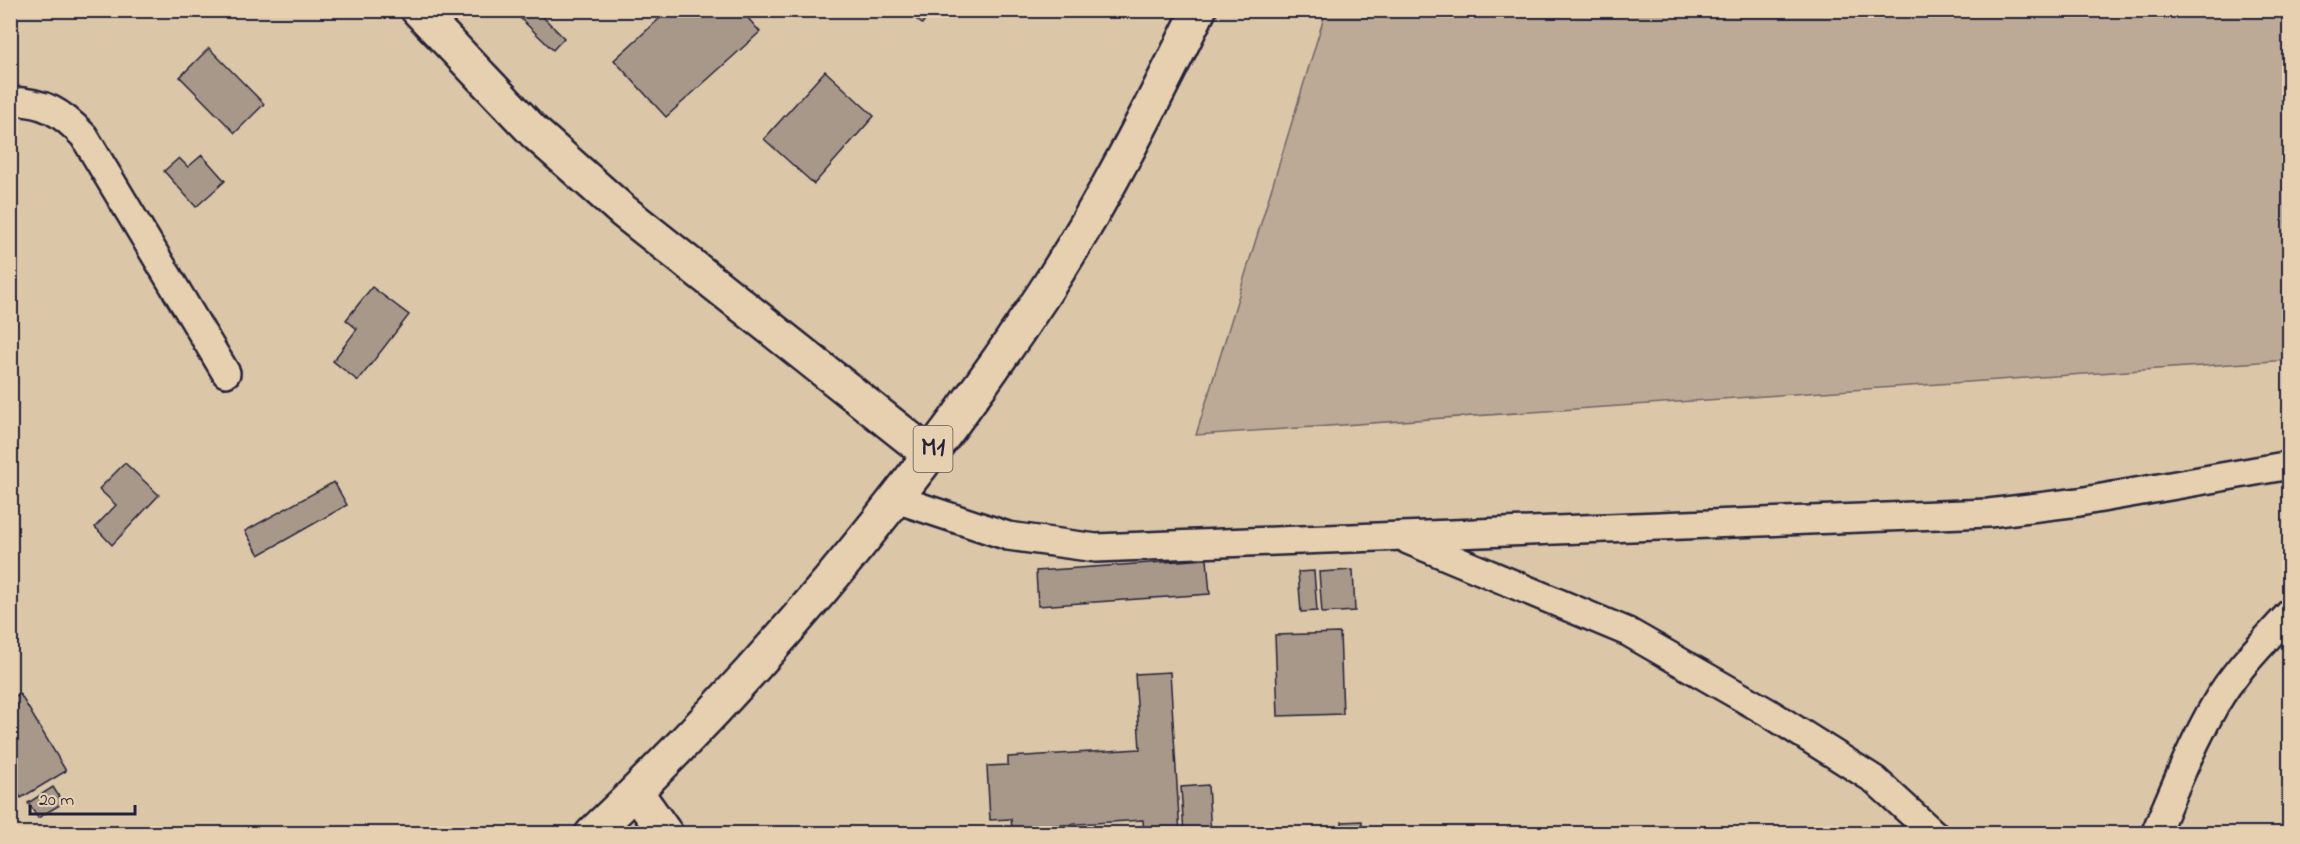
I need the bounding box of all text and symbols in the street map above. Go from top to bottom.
road number: M1 [914,426,952,472]
scale bar [30,778,135,816]
text: 20 m [39,788,74,814]

